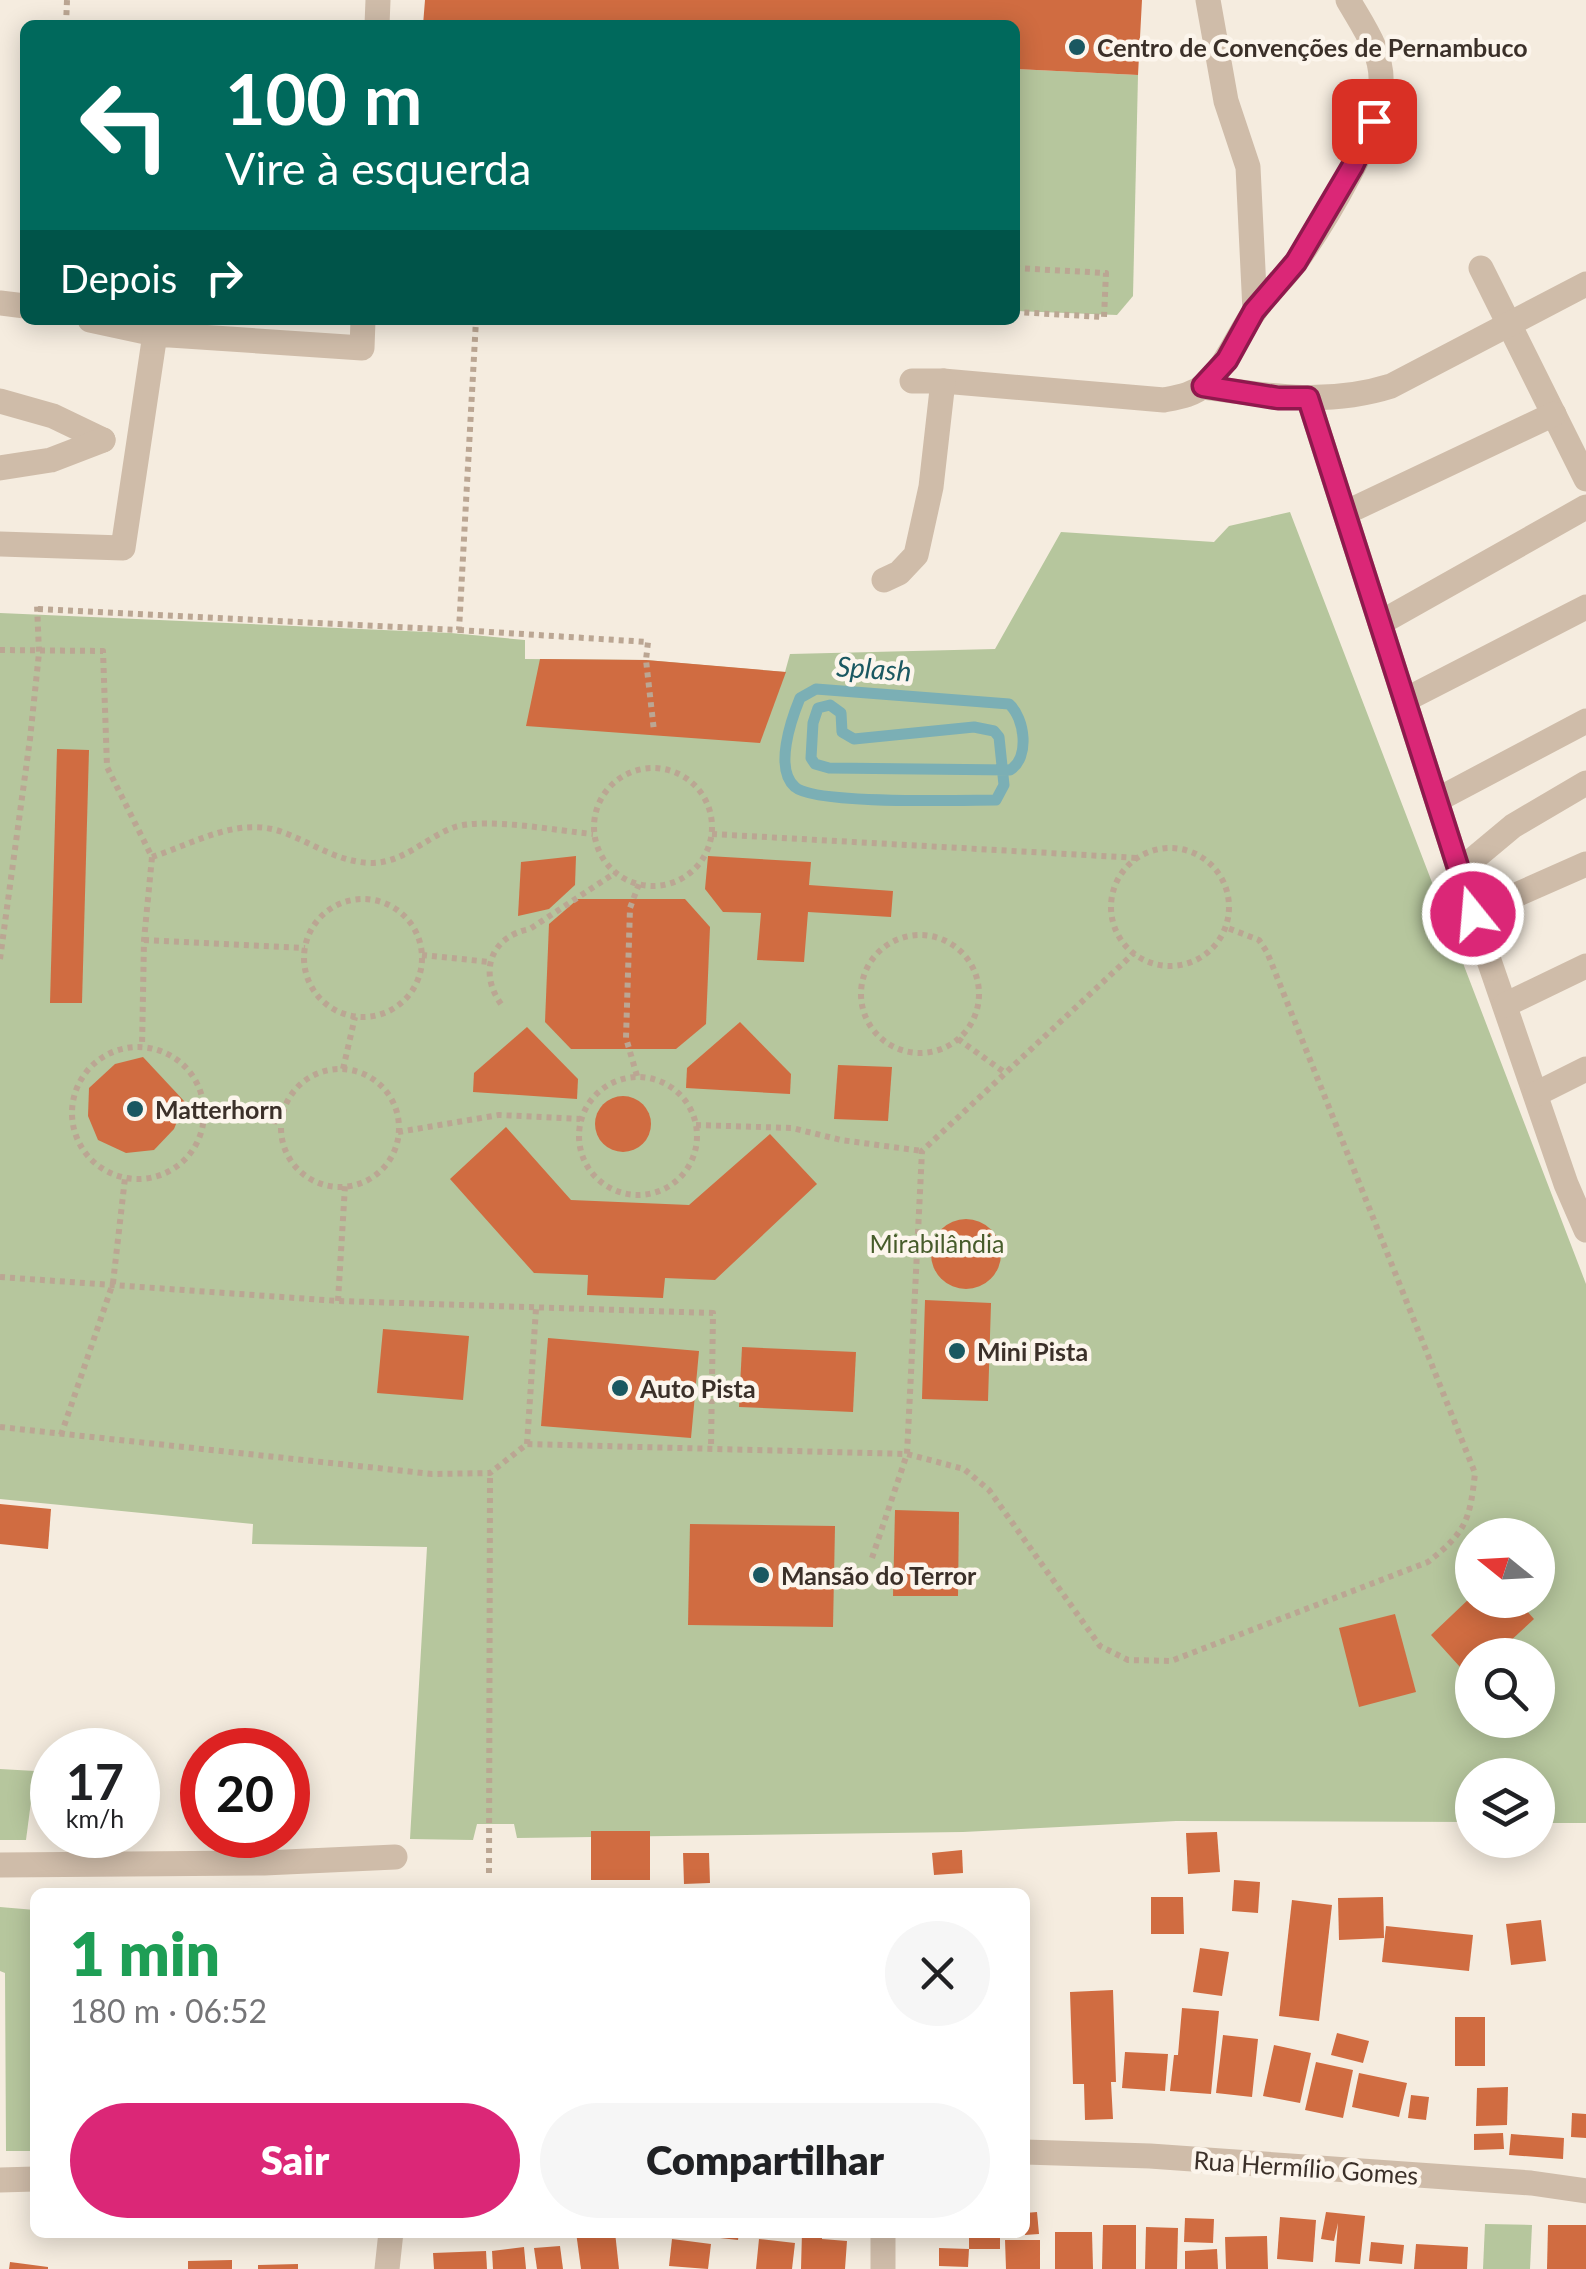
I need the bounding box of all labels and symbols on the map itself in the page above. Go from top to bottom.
place label: Centro de Convenções de Pernambuco [1097,32,1528,62]
marker: Centro de Convenções de Pernambuco [1066,36,1088,58]
pin [1332,79,1417,164]
water label: Splash [835,648,913,688]
position arrow [1421,862,1525,966]
place label: Matterhorn [155,1094,283,1124]
marker: Matterhorn [124,1098,146,1120]
park label: Mirabilândia [869,1228,1005,1258]
place label: Mini Pista [977,1336,1088,1366]
marker: Mini Pista [946,1340,968,1362]
place label: Auto Pista [639,1373,756,1403]
marker: Auto Pista [609,1377,631,1399]
north arrow [1455,1518,1555,1618]
place label: Mansão do Terror [781,1560,977,1590]
marker: Mansão do Terror [750,1564,772,1586]
speed limit sign: 20 [180,1728,310,1858]
street label: Rua Hermílio Gomes [1193,2144,1419,2190]

